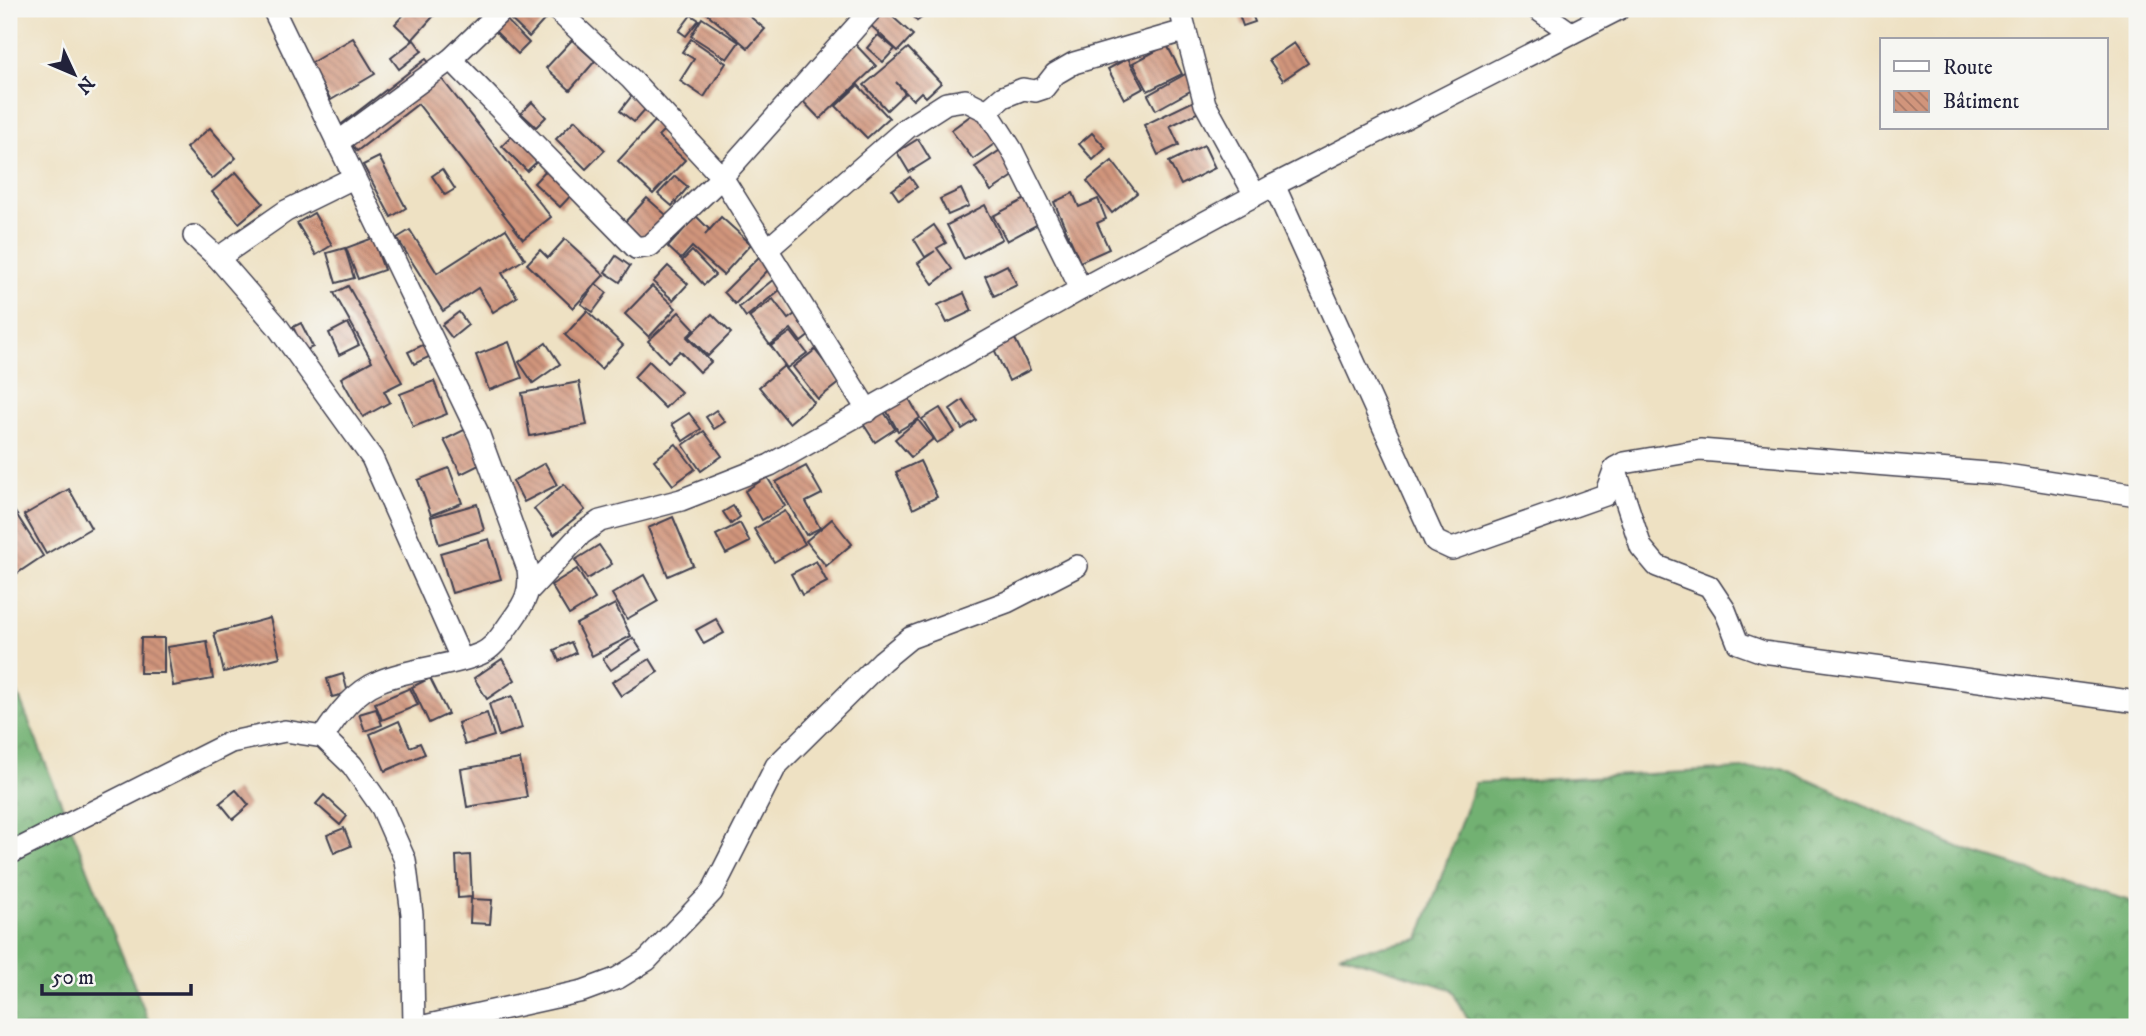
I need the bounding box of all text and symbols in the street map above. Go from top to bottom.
north arrow [38,38,108,108]
legend [1880,38,2108,130]
text: Route [1943,55,1993,81]
text: N [71,71,99,99]
text: Bâtiment [1943,89,2020,115]
scale bar [42,952,191,996]
text: 50 m [52,965,94,991]

